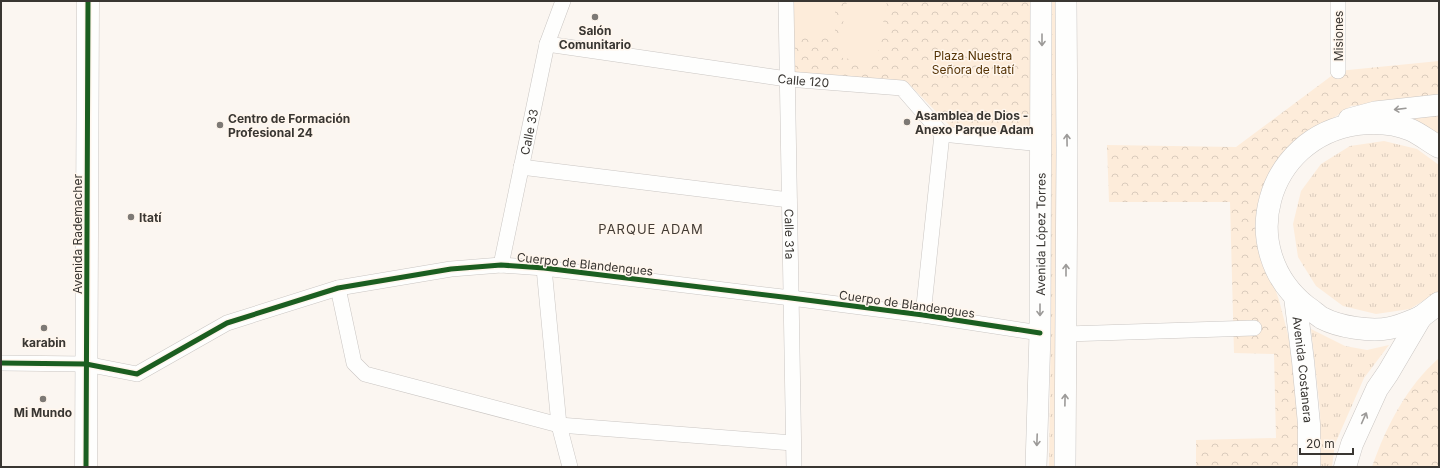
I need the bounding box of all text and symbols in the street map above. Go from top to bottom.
street label: Misiones [1331,11,1346,61]
marker: Salón Comunitario [590,12,600,22]
place label: Salón Comunitario [559,23,631,52]
one-way arrow [1038,33,1046,46]
park label: Plaza Nuestra Señora de Itatí [932,48,1014,77]
street label: Calle 120 [777,70,830,90]
one-way arrow [1394,105,1407,113]
street label: Calle 33 [517,108,541,156]
place label: Asamblea de Dios - Anexo Parque Adam [915,108,1034,137]
place label: Centro de Formación Profesional 24 [228,111,350,140]
marker: Asamblea de Dios - Anexo Parque Adam [902,117,912,127]
marker: Centro de Formación Profesional 24 [215,120,225,130]
one-way arrow [1063,134,1071,147]
street label: Avenida López Torres [1033,172,1048,296]
street label: Avenida Rademacher [70,174,85,294]
street label: Calle 31a [782,208,798,259]
place label: Itatí [139,210,162,225]
marker: Itatí [126,212,136,222]
district label: PARQUE ADAM [598,221,704,237]
street label: Cuerpo de Blandengues [516,249,654,279]
one-way arrow [1062,264,1070,277]
street label: Cuerpo de Blandengues [838,287,976,321]
one-way arrow [1037,303,1044,316]
street label: Avenida Costanera [1290,315,1316,423]
marker: karabin [39,323,49,333]
place label: karabin [22,335,66,350]
marker: Mi Mundo [38,394,48,404]
one-way arrow [1061,394,1069,407]
place label: Mi Mundo [14,405,72,420]
one-way arrow [1361,412,1369,424]
scale bar [1300,430,1353,456]
one-way arrow [1033,433,1041,446]
text: 20 m [1306,436,1335,451]

